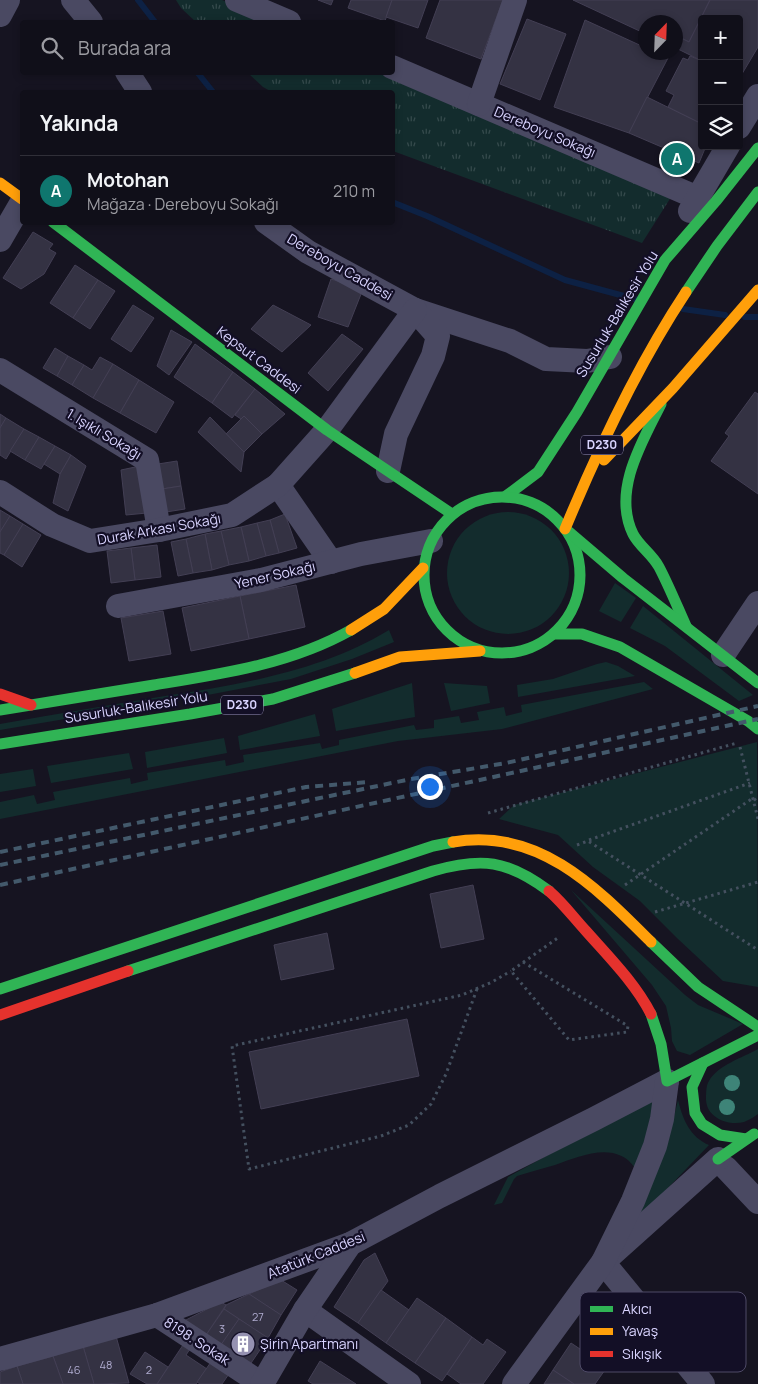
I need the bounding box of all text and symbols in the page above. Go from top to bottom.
north arrow [638,15,683,60]
map controls [698,15,743,150]
button: + [698,15,743,60]
search box [20,20,395,75]
icon: search [38,34,66,62]
text: Burada ara [78,35,171,61]
button: − [698,60,743,105]
street label: Dereboyu Sokağı [491,102,599,162]
button: layers [698,105,743,150]
text: Yakında [40,109,118,137]
pin: A [661,140,693,178]
text: Motohan [87,167,169,193]
text: A [51,180,61,202]
text: 210 m [333,180,375,202]
text: Mağaza · Dereboyu Sokağı [87,193,279,215]
street label: Dereboyu Caddesi [284,229,396,304]
street label: Susurluk-Balıkesir Yolu [571,247,662,381]
street label: Kepsut Caddesi [213,322,305,398]
street label: 1. Işıklı Sokağı [63,404,145,464]
road number: D230 [581,436,623,454]
street label: Durak Arkası Sokağı [96,508,222,549]
street label: Yener Sokağı [233,556,317,593]
street label: Susurluk-Balıkesir Yolu [63,686,209,727]
road number: D230 [221,696,263,714]
your location [417,774,443,800]
street label: Atatürk Caddesi [264,1226,368,1283]
legend [580,1292,746,1372]
text: Akıcı [622,1299,652,1318]
house number: 27 [252,1309,264,1324]
street label: 8198. Sokak [161,1312,235,1370]
house number: 3 [219,1321,225,1336]
text: Yavaş [622,1321,658,1340]
building icon: Şirin Apartmanı [230,1331,256,1357]
place label: Şirin Apartmanı [260,1334,358,1353]
text: Sıkışık [622,1344,663,1363]
house number: 48 [100,1357,112,1372]
house number: 46 [67,1362,81,1377]
house number: 2 [146,1362,152,1377]

